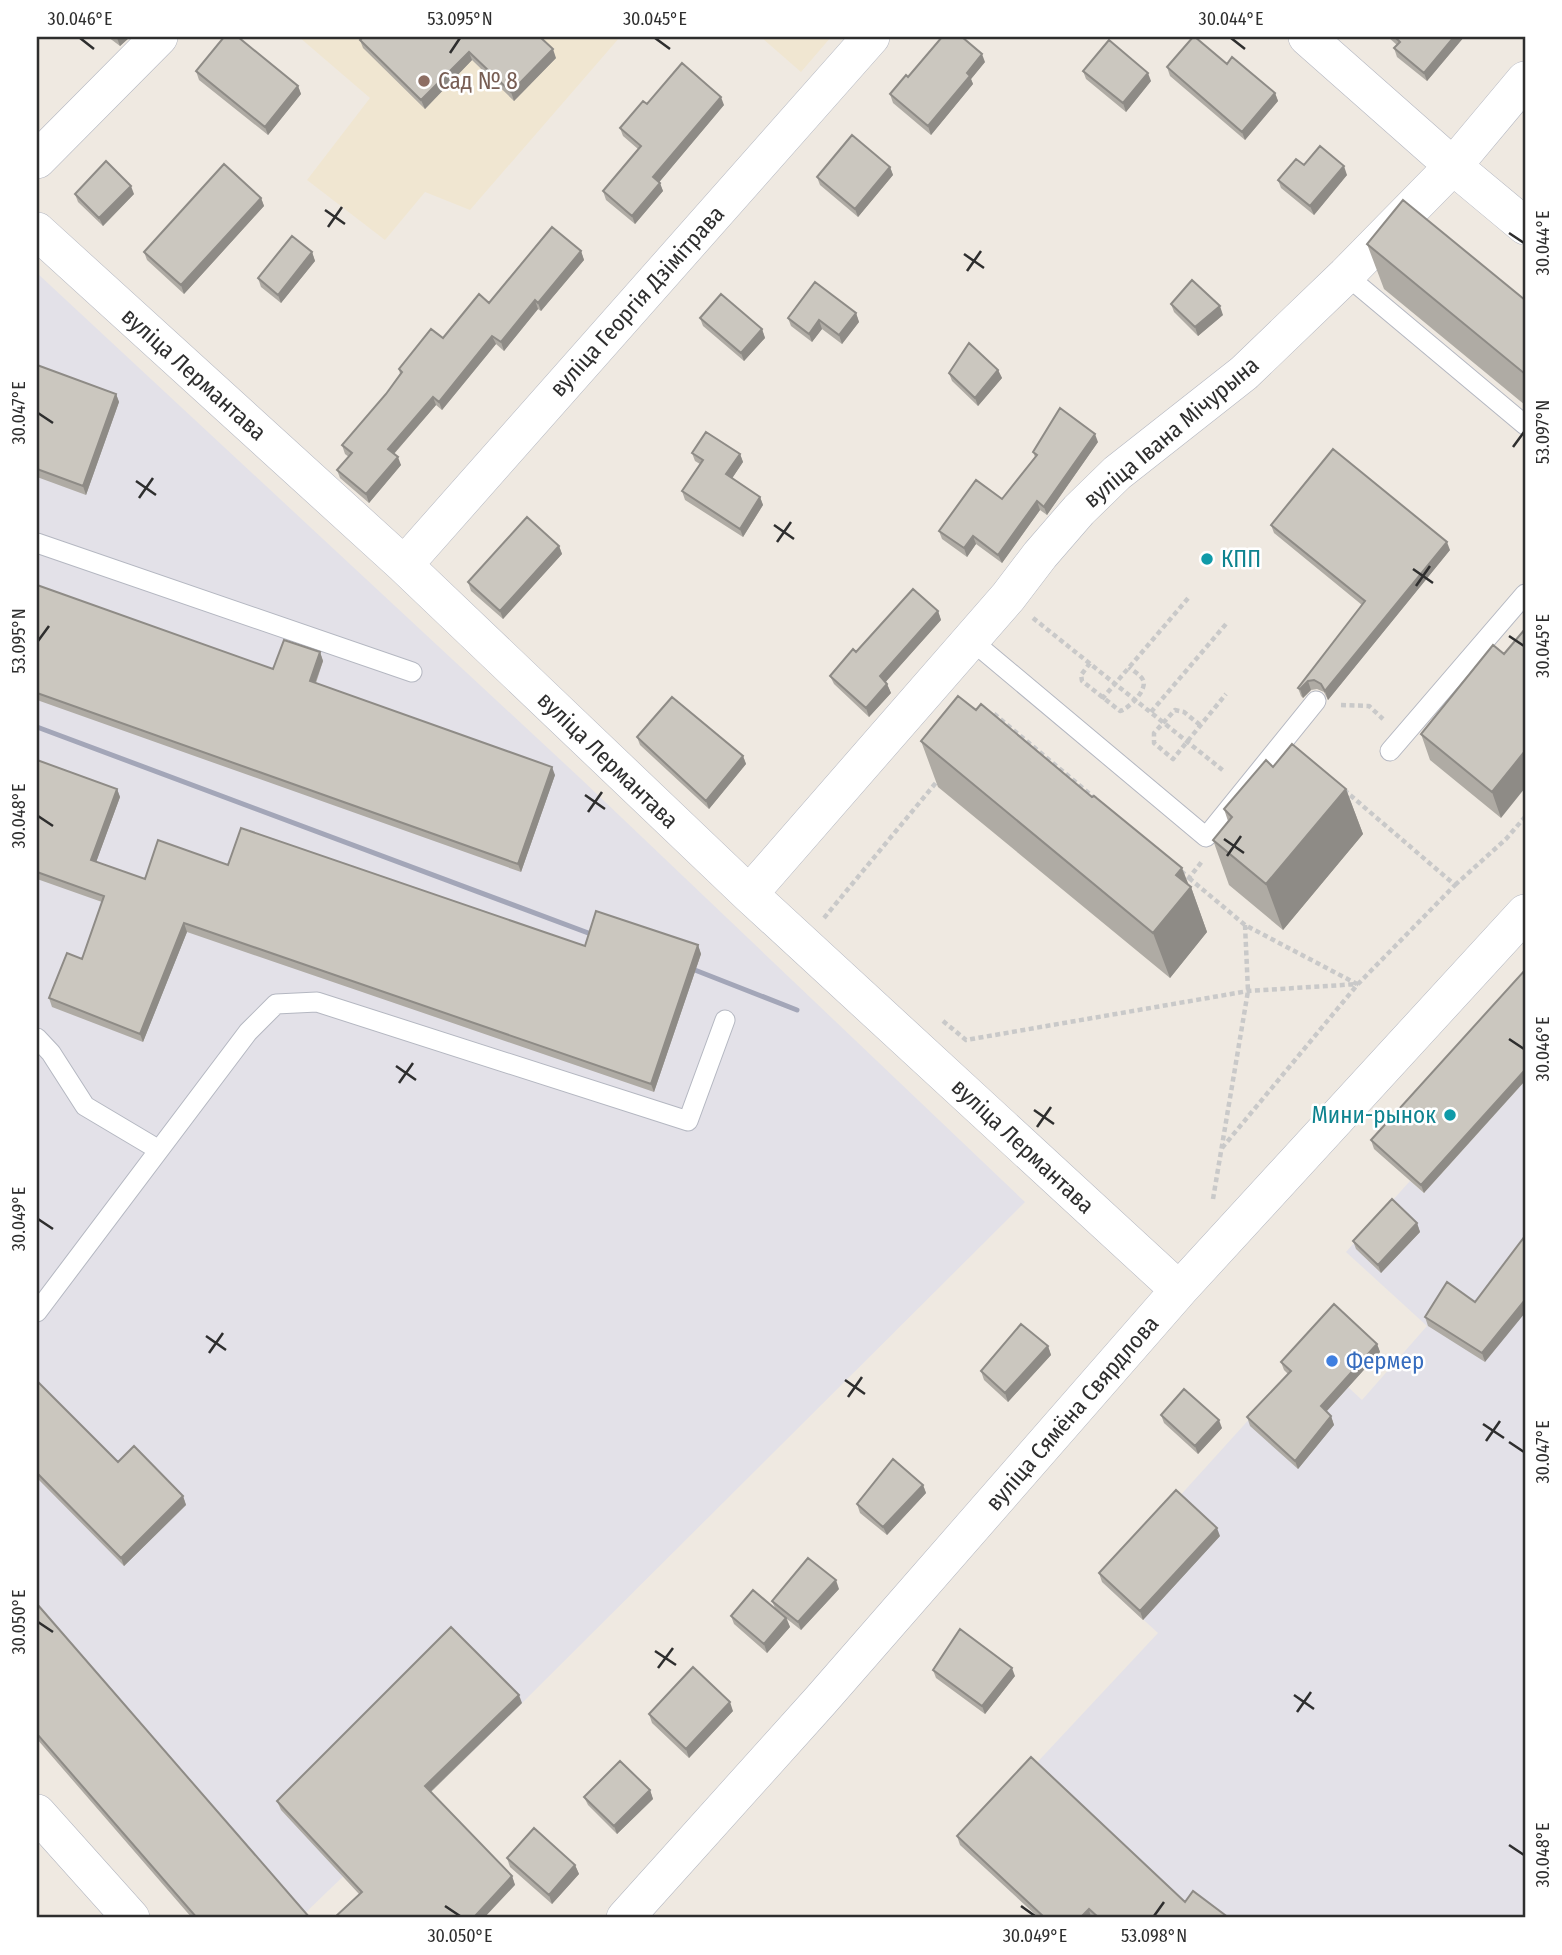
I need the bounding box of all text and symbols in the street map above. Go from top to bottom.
text: 30.046°E [48,8,112,30]
text: 53.095°N [427,8,493,30]
text: 30.045°E [623,8,687,30]
text: 30.044°E [1199,8,1263,30]
place label: Сад № 8 [438,67,518,95]
marker: Сад № 8 [416,73,432,89]
street label: вуліца Георгія Дзімітрава [544,200,730,402]
text: 30.044°E [1532,211,1554,275]
street label: вуліца Лермантава [116,302,272,446]
street label: вуліца Івана Мічурына [1078,351,1264,513]
text: 30.047°E [8,381,30,445]
text: 53.097°N [1532,400,1554,464]
place label: КПП [1221,545,1261,573]
marker: КПП [1199,551,1215,567]
text: 53.095°N [8,608,30,674]
text: 30.045°E [1532,614,1554,678]
street label: вуліца Лермантава [532,686,684,834]
text: 30.048°E [8,783,30,849]
text: 30.046°E [1532,1017,1554,1081]
street label: вуліца Лермантава [946,1073,1100,1219]
place label: Мини-рынок [1312,1101,1436,1129]
marker: Мини-рынок [1442,1107,1458,1123]
text: 30.049°E [8,1187,30,1251]
street label: вуліца Сямёна Свярдлова [980,1310,1164,1516]
place label: Фермер [1346,1347,1424,1375]
marker: Фермер [1324,1353,1340,1369]
text: 30.047°E [1532,1420,1554,1484]
text: 30.050°E [8,1590,30,1655]
text: 30.048°E [1532,1822,1554,1888]
text: 30.050°E [428,1925,493,1947]
text: 30.049°E [1003,1925,1067,1947]
text: 53.098°N [1121,1925,1187,1947]

